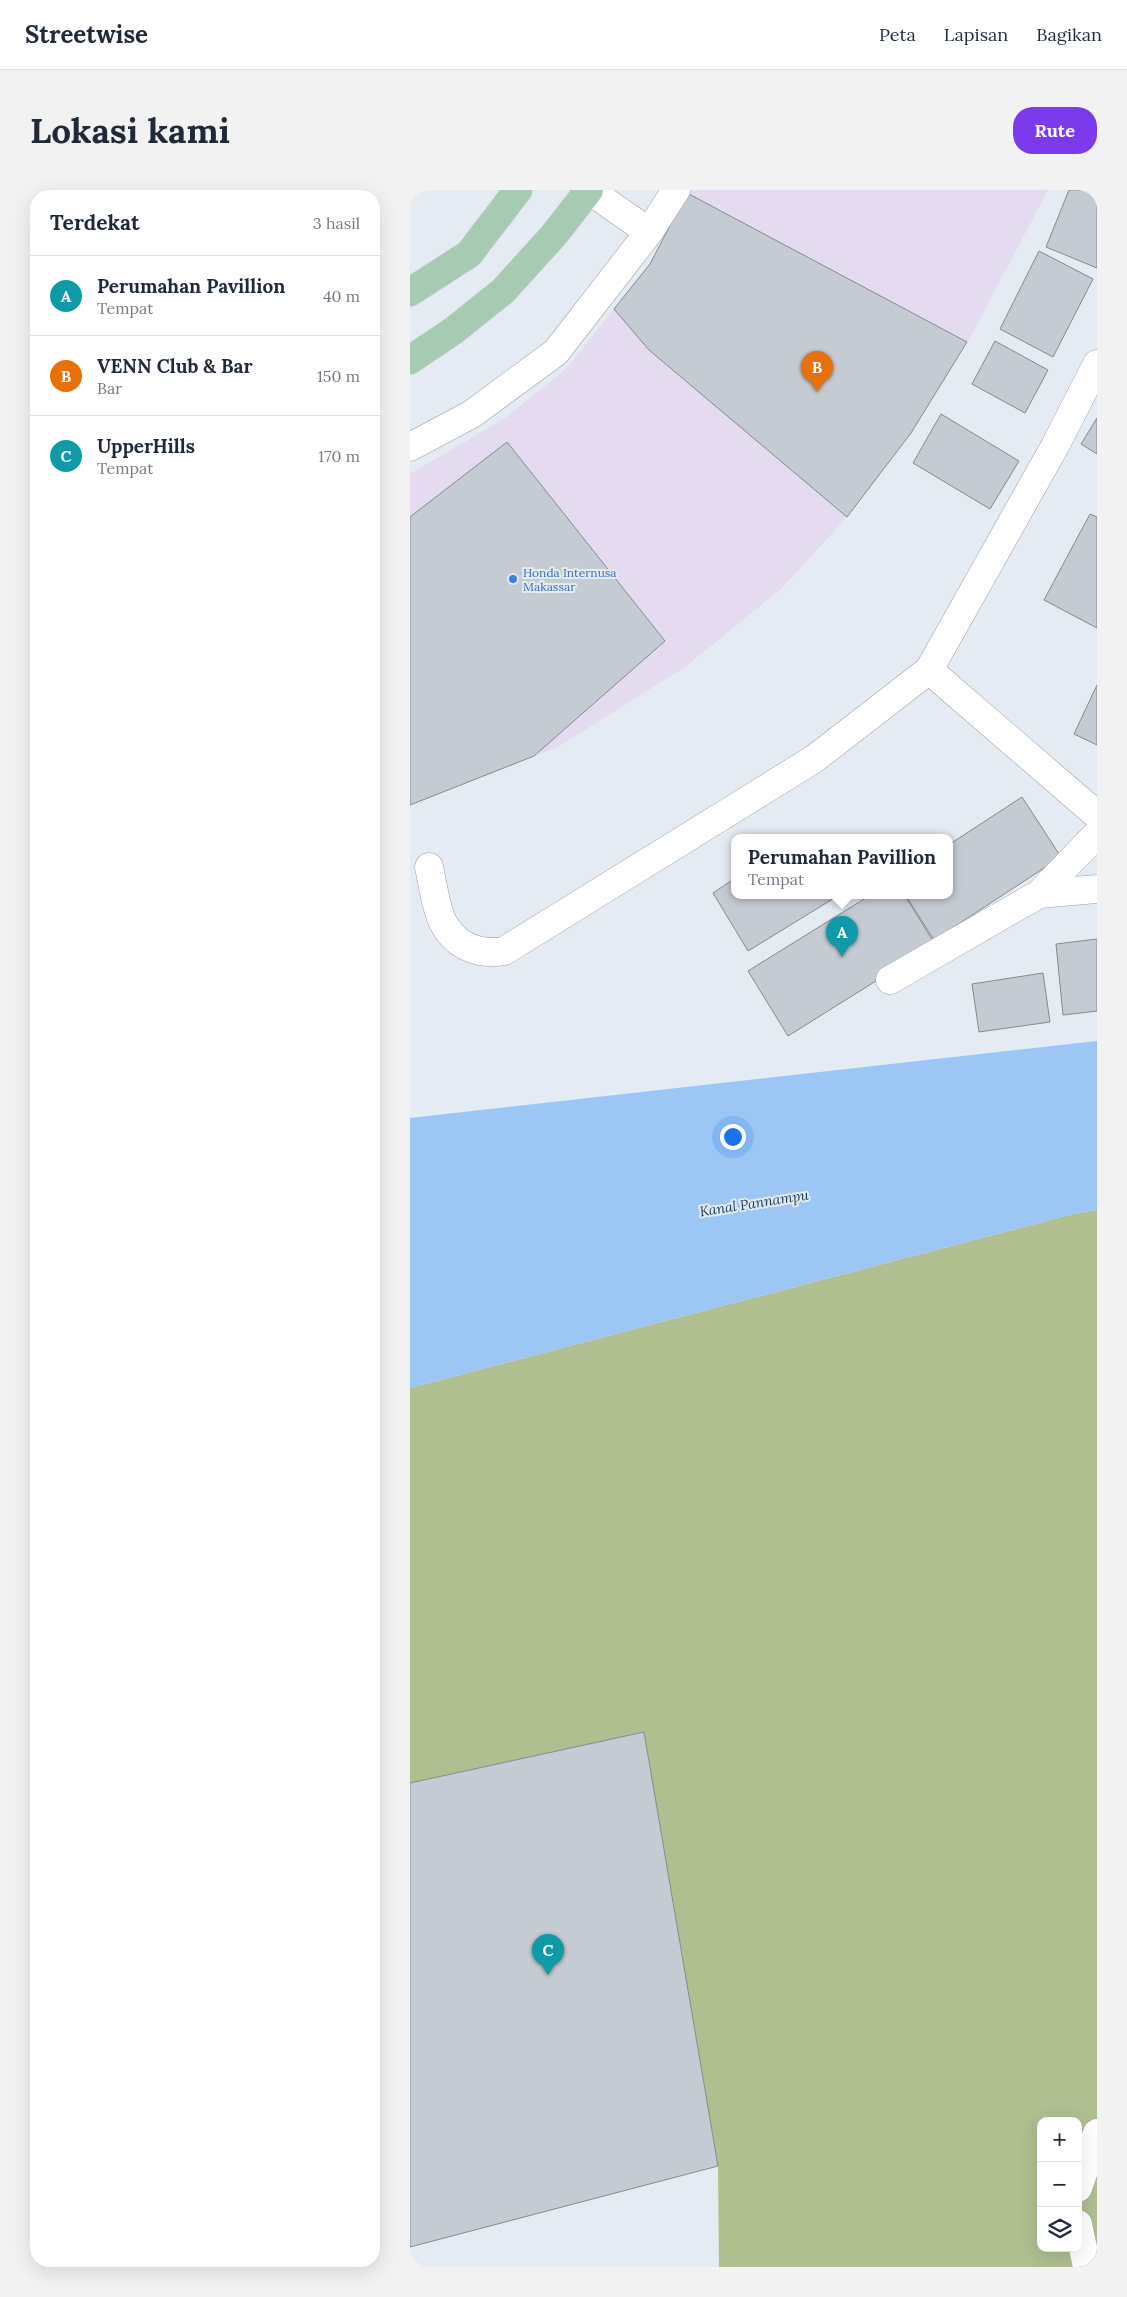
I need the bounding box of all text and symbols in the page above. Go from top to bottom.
text: Streetwise [25,19,148,50]
text: Peta [879,23,916,46]
text: Lapisan [944,23,1008,46]
text: Bagikan [1036,23,1102,46]
button: Rute [1013,107,1097,154]
text: Lokasi kami [30,108,230,153]
text: Terdekat [50,209,140,236]
text: 3 hasil [313,213,360,233]
text: Perumahan Pavillion [97,274,285,298]
text: A [61,286,71,306]
text: 40 m [323,286,360,306]
text: Tempat [97,298,153,318]
pin: B [801,351,833,392]
text: VENN Club & Bar [97,354,253,378]
text: B [61,366,71,386]
text: 150 m [317,366,360,386]
text: Bar [97,378,122,398]
text: UpperHills [97,434,195,458]
text: C [60,446,72,466]
text: 170 m [318,446,360,466]
text: Tempat [97,458,153,478]
place label: Honda Internusa Makassar [523,565,617,594]
marker: Honda Internusa Makassar [507,573,519,585]
popup [731,834,953,899]
text: Perumahan Pavillion [748,845,936,869]
text: Tempat [748,869,804,889]
pin: A [826,916,858,957]
your location [720,1124,746,1150]
water label: Kanal Pannampu [698,1185,810,1220]
pin: C [532,1934,564,1975]
map controls [1037,2117,1082,2252]
button: + [1037,2117,1082,2162]
button: − [1037,2162,1082,2207]
button: layers [1037,2207,1082,2252]

